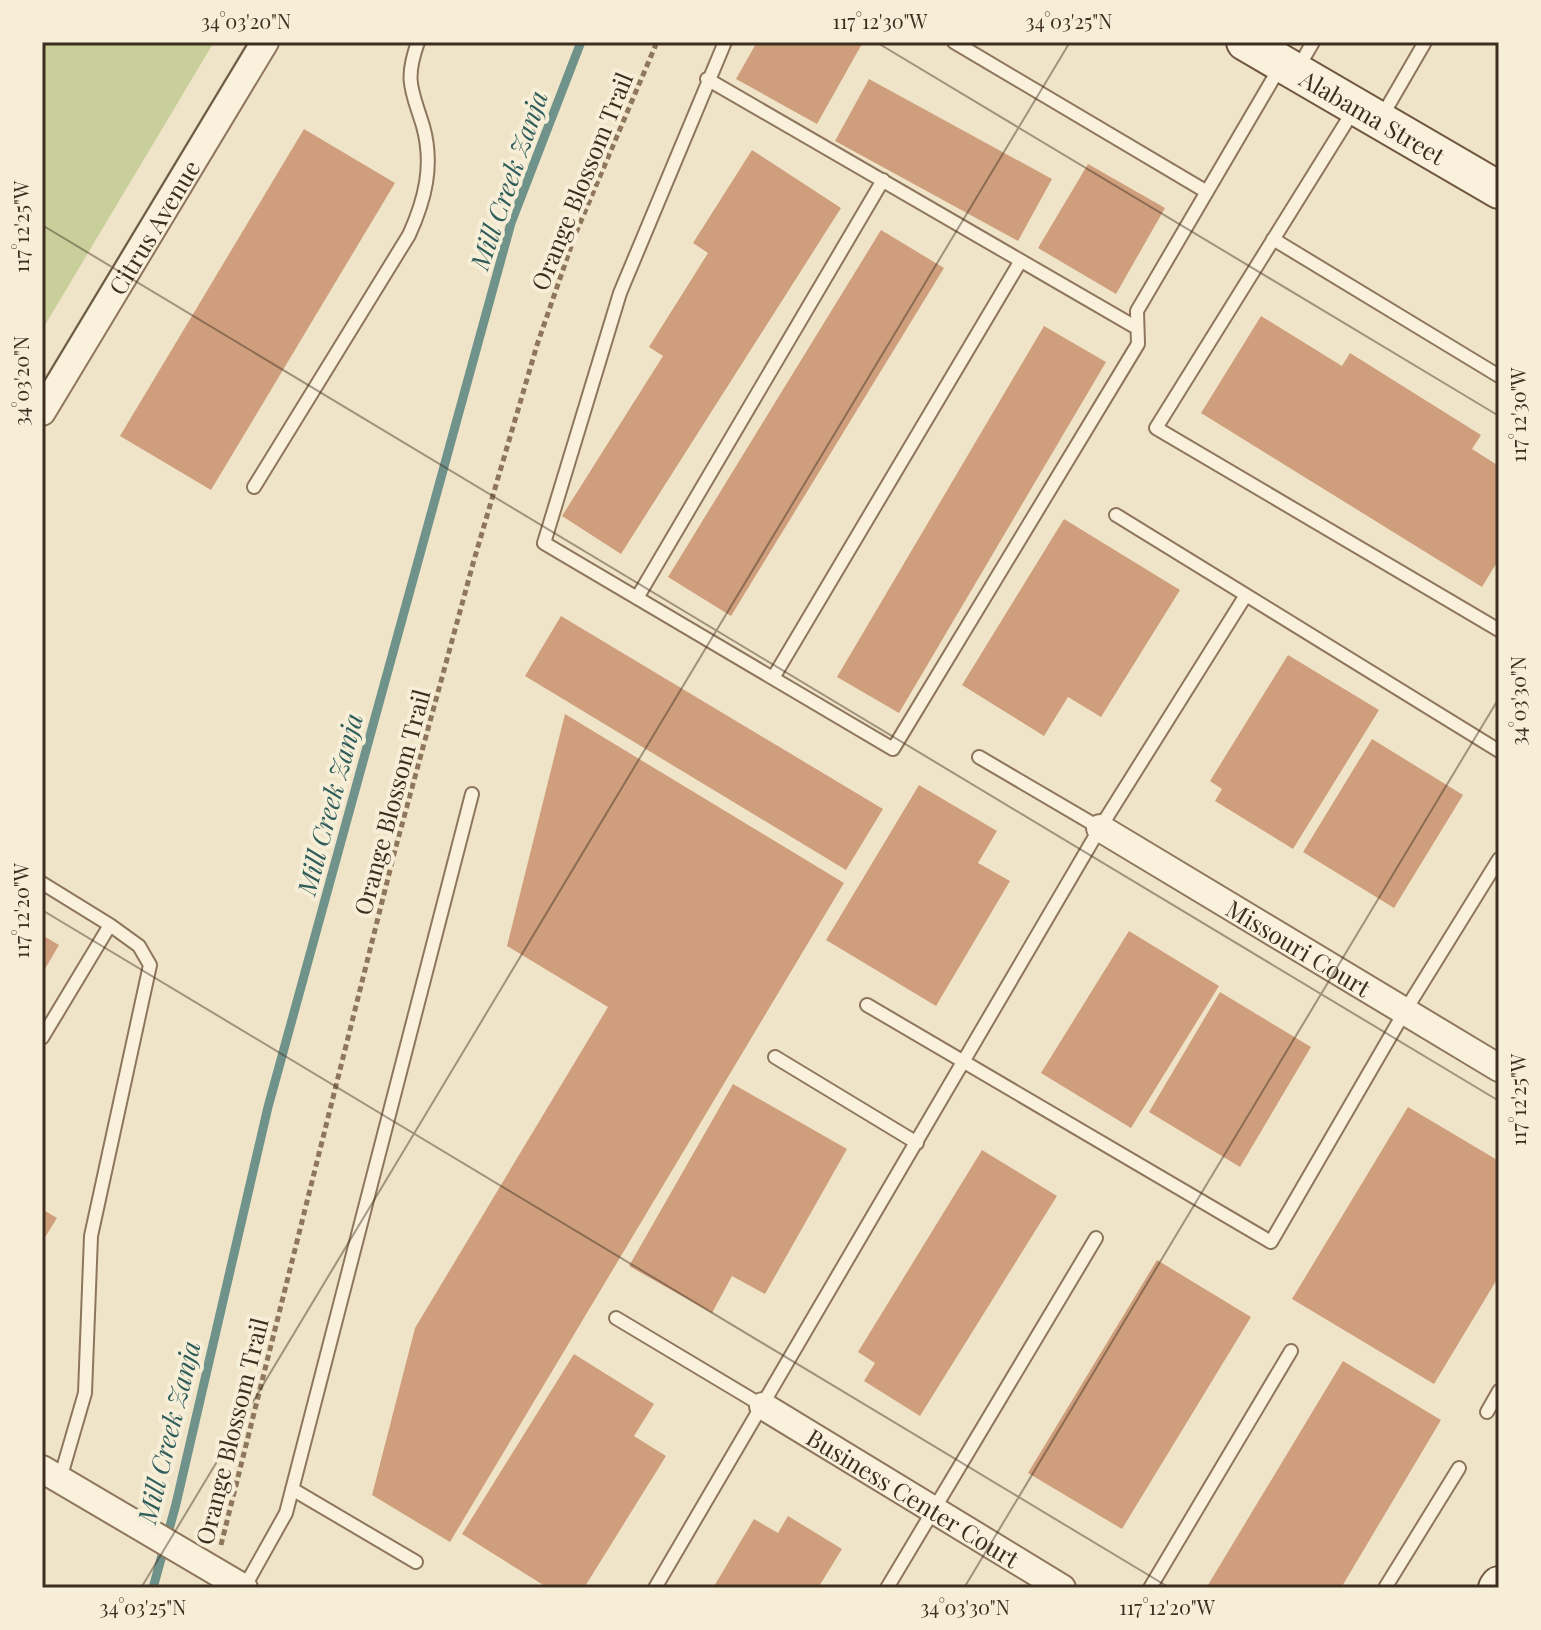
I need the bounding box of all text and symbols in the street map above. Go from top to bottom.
text: 34°03'20"N [201,7,291,34]
text: 117°12'30"W [833,7,928,34]
text: 34°03'25"N [1026,7,1112,34]
street label: Alabama Street [1294,61,1452,172]
street label: Orange Blossom Trail [523,67,639,295]
water label: Mill Creek Zanja [461,86,555,275]
street label: Citrus Avenue [101,154,206,300]
text: 117°12'25"W [7,180,34,273]
text: 34°03'20"N [7,336,34,426]
text: 117°12'30"W [1504,367,1531,462]
text: 34°03'30"N [1504,656,1531,746]
street label: Orange Blossom Trail [345,686,437,918]
water label: Mill Creek Zanja [288,709,370,900]
text: 117°12'20"W [7,862,34,959]
street label: Missouri Court [1221,892,1377,1004]
text: 117°12'25"W [1504,1053,1531,1146]
street label: Orange Blossom Trail [187,1314,275,1548]
water label: Mill Creek Zanja [128,1337,208,1528]
street label: Business Center Court [801,1421,1026,1575]
text: 34°03'25"N [100,1593,186,1620]
text: 34°03'30"N [920,1593,1010,1620]
text: 117°12'20"W [1119,1593,1216,1620]

